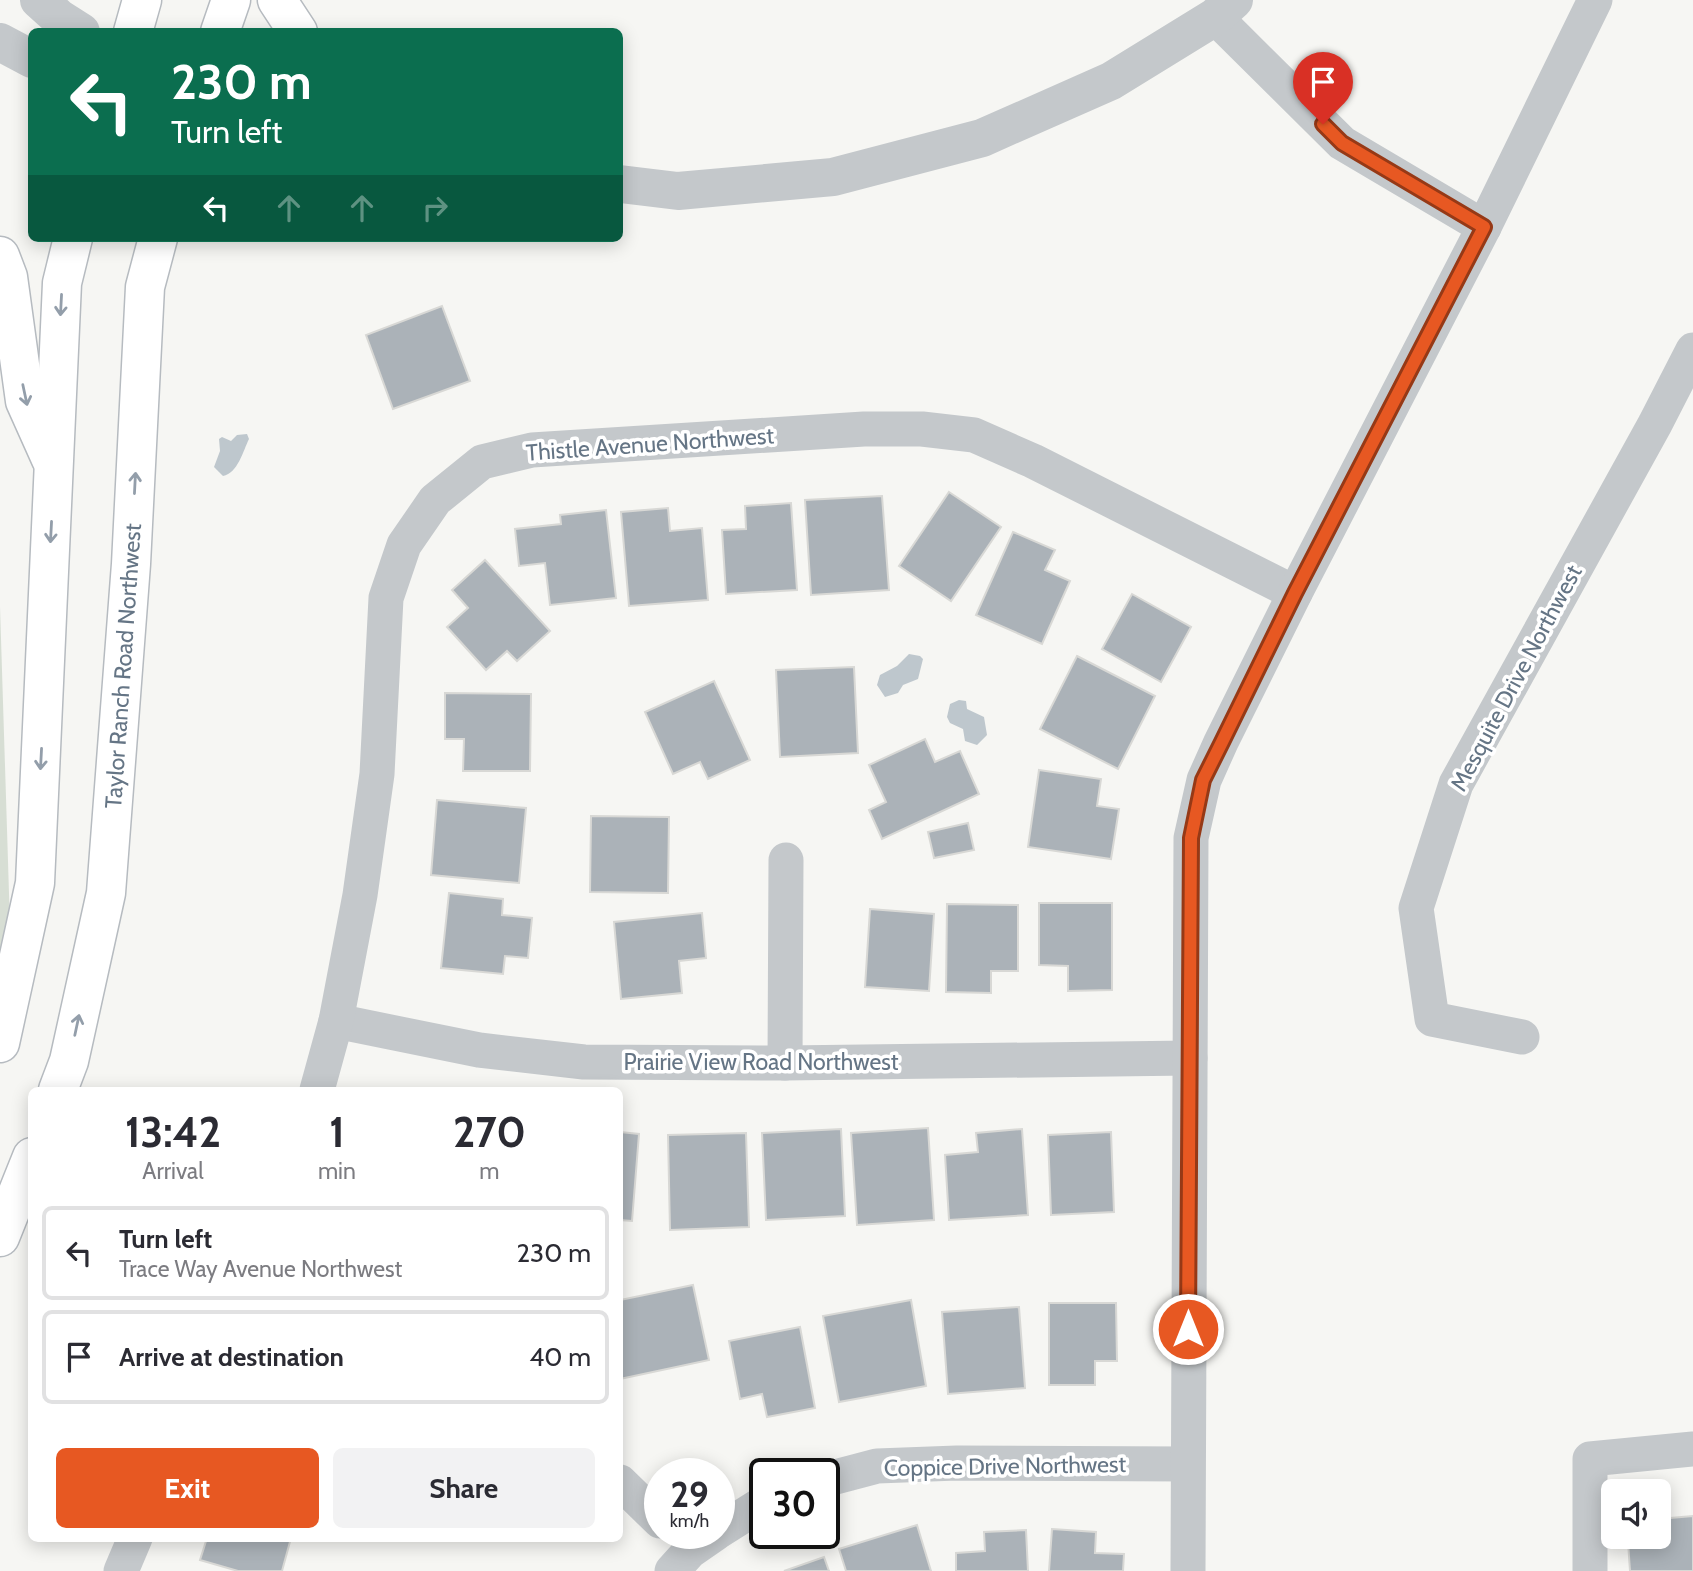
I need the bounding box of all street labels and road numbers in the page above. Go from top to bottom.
street label: Thistle Avenue Northwest [525,421,775,467]
street label: Taylor Ranch Road Northwest [99,522,147,809]
street label: Mesquite Drive Northwest [1444,560,1588,796]
street label: Prairie View Road Northwest [623,1048,899,1076]
street label: Coppice Drive Northwest [884,1450,1127,1482]

